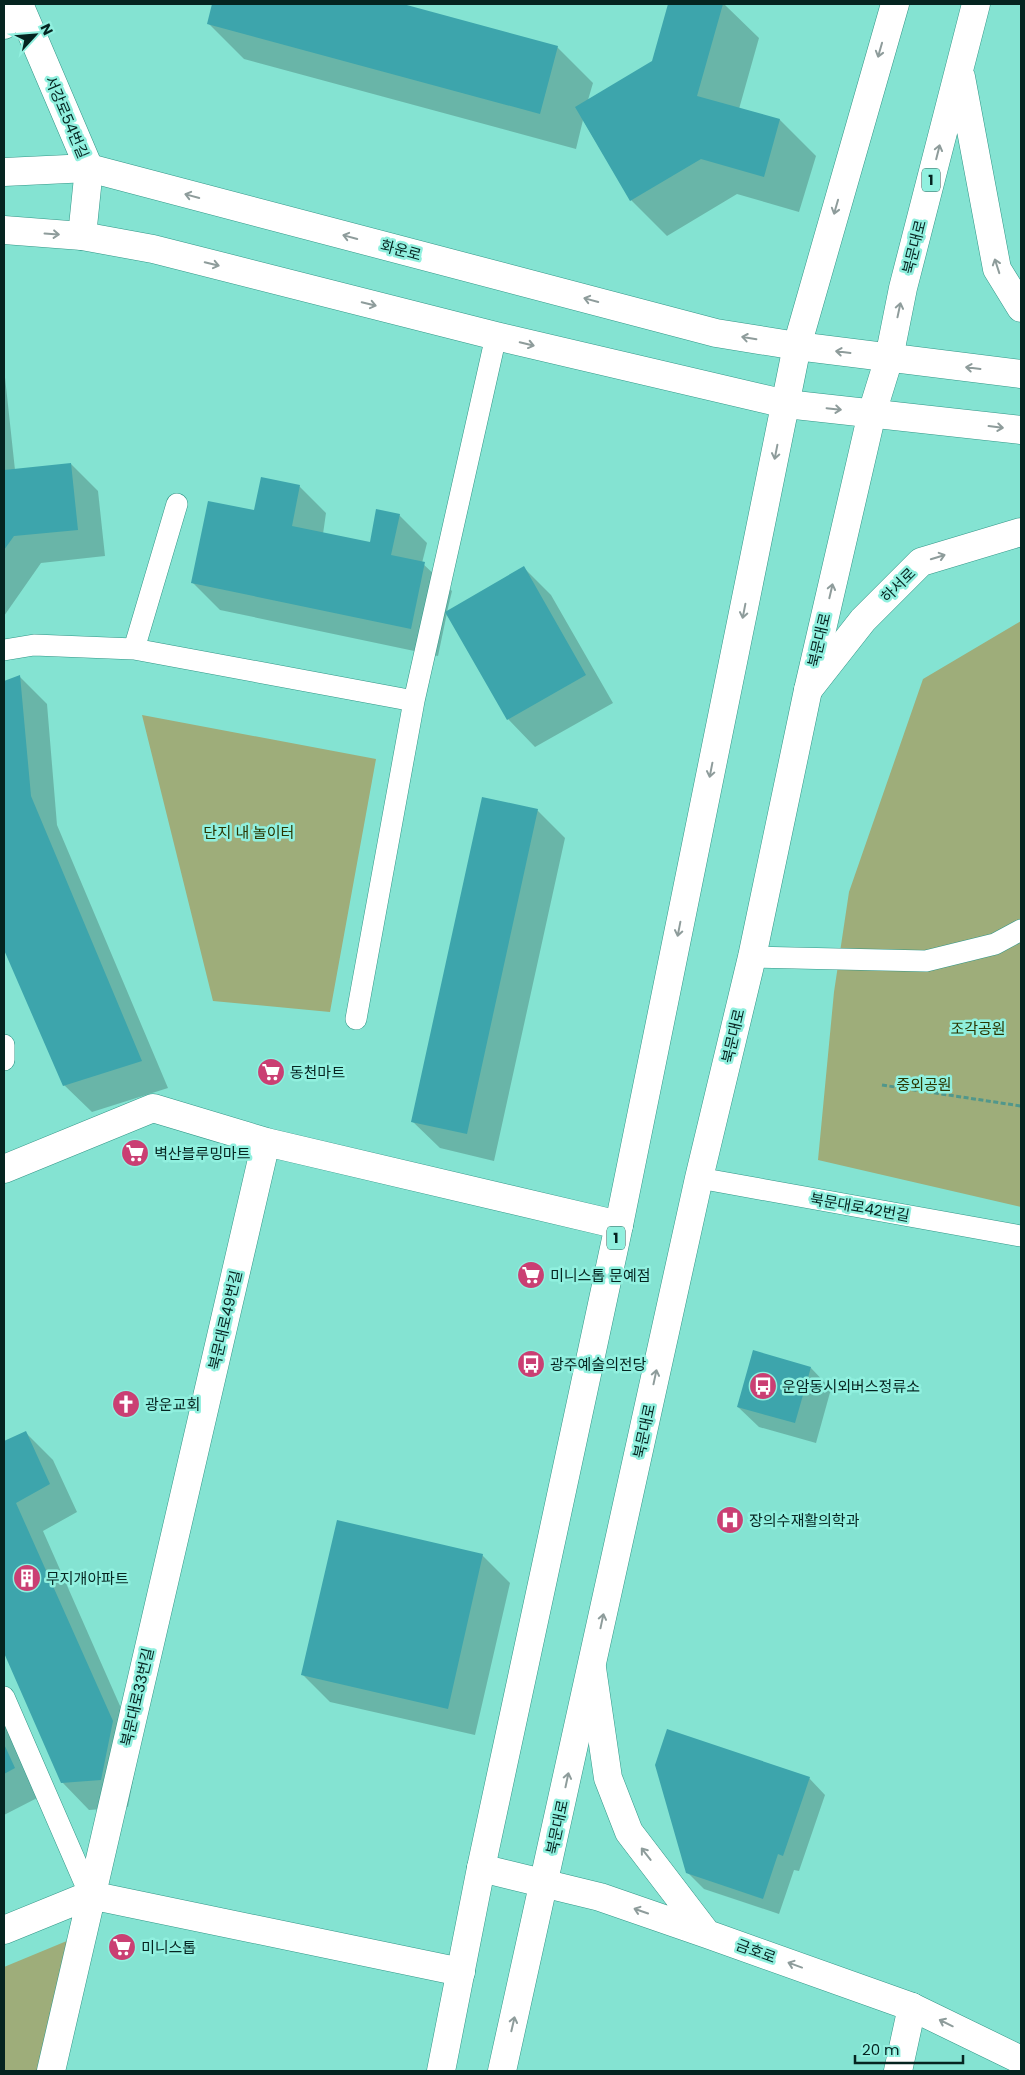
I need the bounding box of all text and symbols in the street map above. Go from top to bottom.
north arrow [10,10,60,60]
text: N [35,20,58,38]
one-way arrow [875,42,885,58]
street label: 서강로54번길 [40,72,94,162]
one-way arrow [934,145,943,161]
road number: 1 [922,168,940,192]
one-way arrow [185,190,201,200]
one-way arrow [831,198,841,214]
street label: 북문대로 [897,218,931,276]
one-way arrow [44,229,60,238]
one-way arrow [342,232,358,241]
street label: 화운로 [378,234,424,266]
one-way arrow [992,258,1002,274]
one-way arrow [203,260,219,269]
one-way arrow [584,295,600,304]
one-way arrow [361,300,377,309]
one-way arrow [894,302,904,318]
one-way arrow [742,333,758,343]
one-way arrow [518,340,534,349]
one-way arrow [835,346,851,356]
one-way arrow [965,363,981,373]
one-way arrow [826,404,842,414]
one-way arrow [988,422,1004,432]
one-way arrow [771,443,780,459]
one-way arrow [930,552,946,561]
street label: 하서로 [876,563,920,607]
one-way arrow [827,583,836,599]
one-way arrow [739,602,748,618]
street label: 북문대로 [803,611,835,669]
one-way arrow [706,762,716,778]
park label: 단지 내 놀이터 [204,822,294,843]
one-way arrow [674,921,683,937]
street label: 북문대로 [717,1007,749,1065]
park label: 조각공원 [950,1018,1006,1039]
supermarket icon: 동천마트 [256,1057,286,1087]
place label: 동천마트 [290,1062,345,1083]
park label: 중외공원 [896,1074,952,1095]
supermarket icon: 벽산블루밍마트 [120,1138,150,1168]
place label: 벽산블루밍마트 [154,1143,251,1164]
street label: 북문대로42번길 [809,1188,911,1226]
road number: 1 [607,1226,625,1250]
supermarket icon: 미니스톱 문예점 [516,1260,546,1290]
place label: 미니스톱 문예점 [550,1265,651,1286]
street label: 북문대로49번길 [203,1268,247,1372]
bus stop icon: 광주예술의전당 [516,1349,546,1379]
place label: 광주예술의전당 [550,1354,647,1375]
one-way arrow [651,1369,661,1385]
bus stop icon: 운암동시외버스정류소 [748,1371,778,1401]
place label: 운암동시외버스정류소 [782,1376,920,1397]
church icon: 광운교회 [111,1389,141,1419]
place label: 광운교회 [145,1394,200,1415]
street label: 북문대로 [628,1402,660,1460]
hospital icon: 장의수재활의학과 [715,1505,745,1535]
place label: 장의수재활의학과 [749,1510,860,1531]
building icon: 무지개아파트 [12,1563,42,1593]
place label: 무지개아파트 [46,1568,129,1589]
one-way arrow [598,1613,607,1629]
street label: 북문대로33번길 [115,1646,159,1748]
one-way arrow [563,1772,572,1788]
street label: 북문대로 [541,1798,573,1856]
one-way arrow [640,1847,651,1860]
one-way arrow [634,1906,649,1915]
supermarket icon: 미니스톱 [107,1932,137,1962]
street label: 금호로 [733,1934,779,1968]
place label: 미니스톱 [141,1937,196,1958]
one-way arrow [787,1960,803,1969]
one-way arrow [509,2016,518,2032]
one-way arrow [939,2018,954,2027]
scale bar [855,2032,962,2064]
text: 20 m [862,2039,900,2060]

